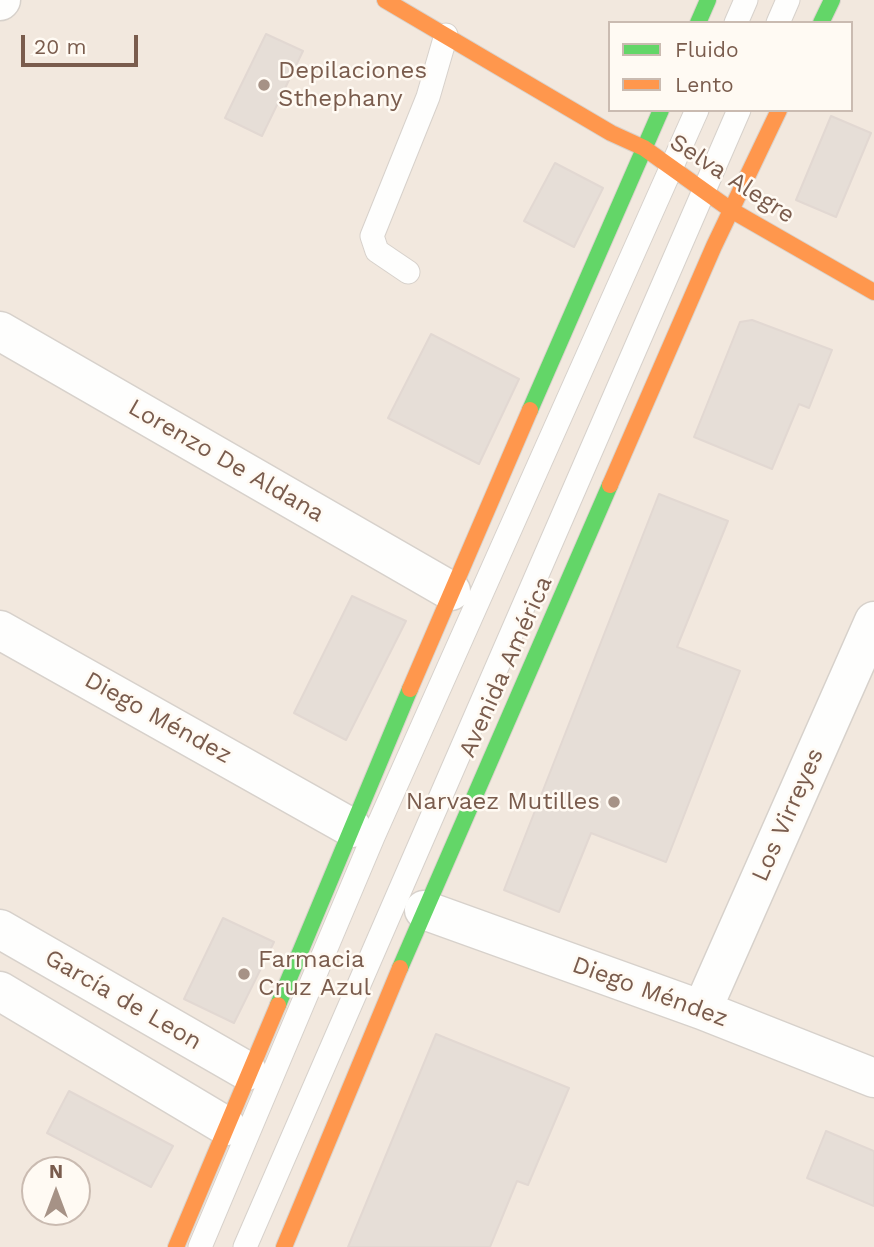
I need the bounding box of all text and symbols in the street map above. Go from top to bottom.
scale bar [24,21,142,65]
legend [608,21,853,112]
text: 20 m [34,34,86,59]
text: Fluido [675,37,739,62]
place label: Depilaciones Sthephany [278,57,427,113]
text: Lento [675,72,734,97]
marker: Depilaciones Sthephany [256,77,272,93]
street label: Selva Alegre [664,128,800,230]
street label: Lorenzo De Aldana [123,393,329,529]
street label: Avenida América [453,572,559,762]
street label: Diego Méndez [80,666,236,770]
street label: Los Virreyes [746,744,830,886]
place label: Narvaez Mutilles [406,788,600,816]
marker: Narvaez Mutilles [606,794,622,810]
street label: García de Leon [40,943,206,1057]
place label: Farmacia Cruz Azul [258,946,371,1002]
street label: Diego Méndez [568,951,732,1033]
marker: Farmacia Cruz Azul [236,966,252,982]
north arrow [21,1156,91,1226]
text: N [49,1160,63,1183]

